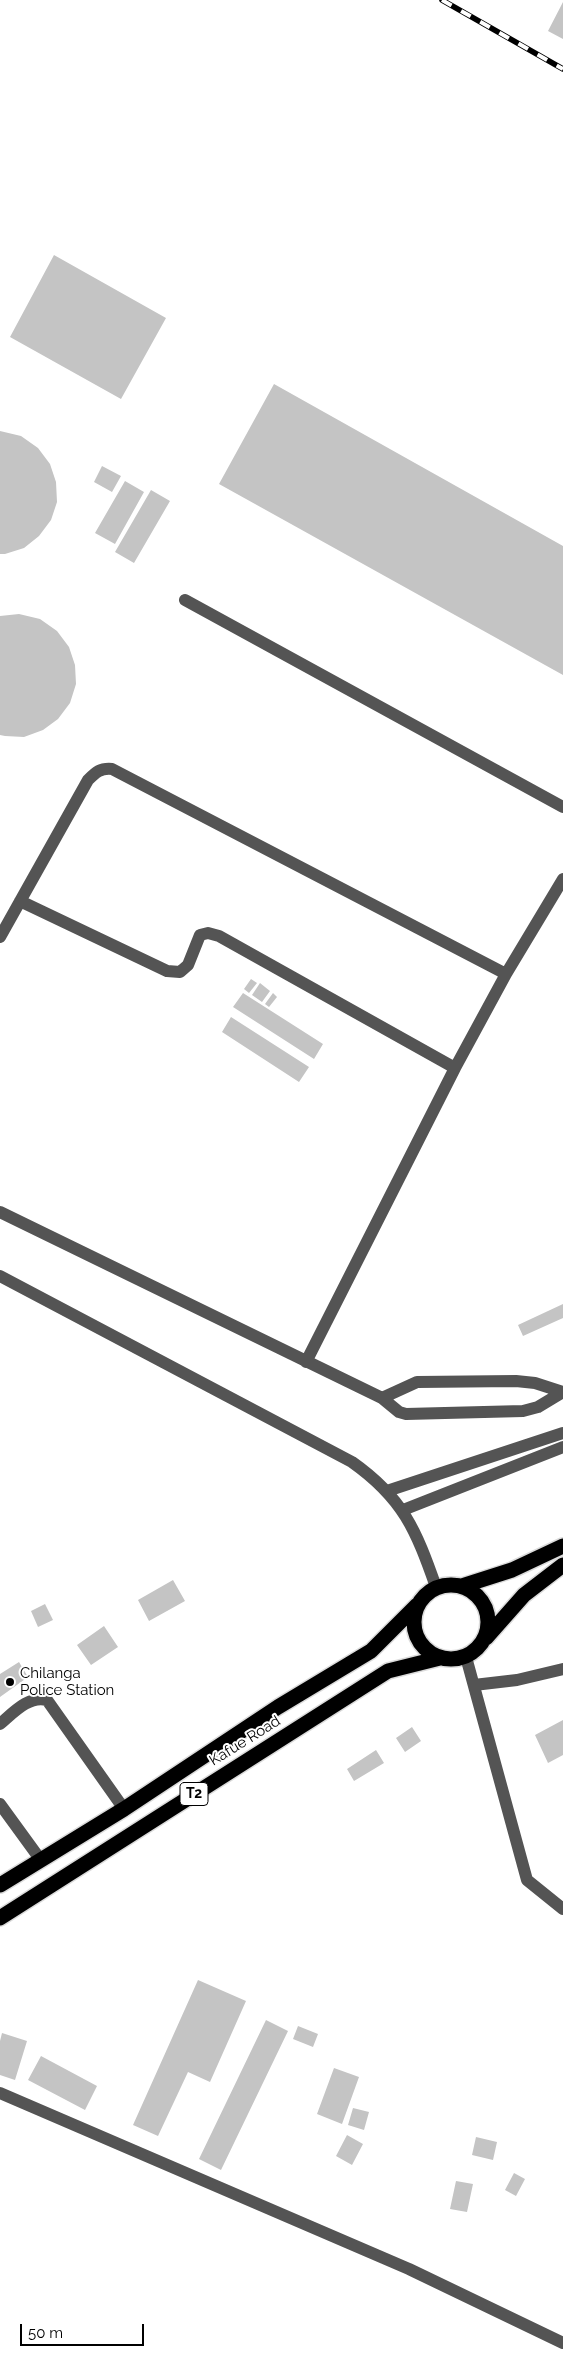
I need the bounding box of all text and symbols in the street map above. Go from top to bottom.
place label: Chilanga Police Station [20,1664,114,1699]
marker: Chilanga Police Station [4,1676,16,1688]
street label: Kafue Road [206,1712,284,1770]
road number: T2 [180,1782,208,1806]
scale bar [22,2314,146,2346]
text: 50 m [28,2324,63,2342]

